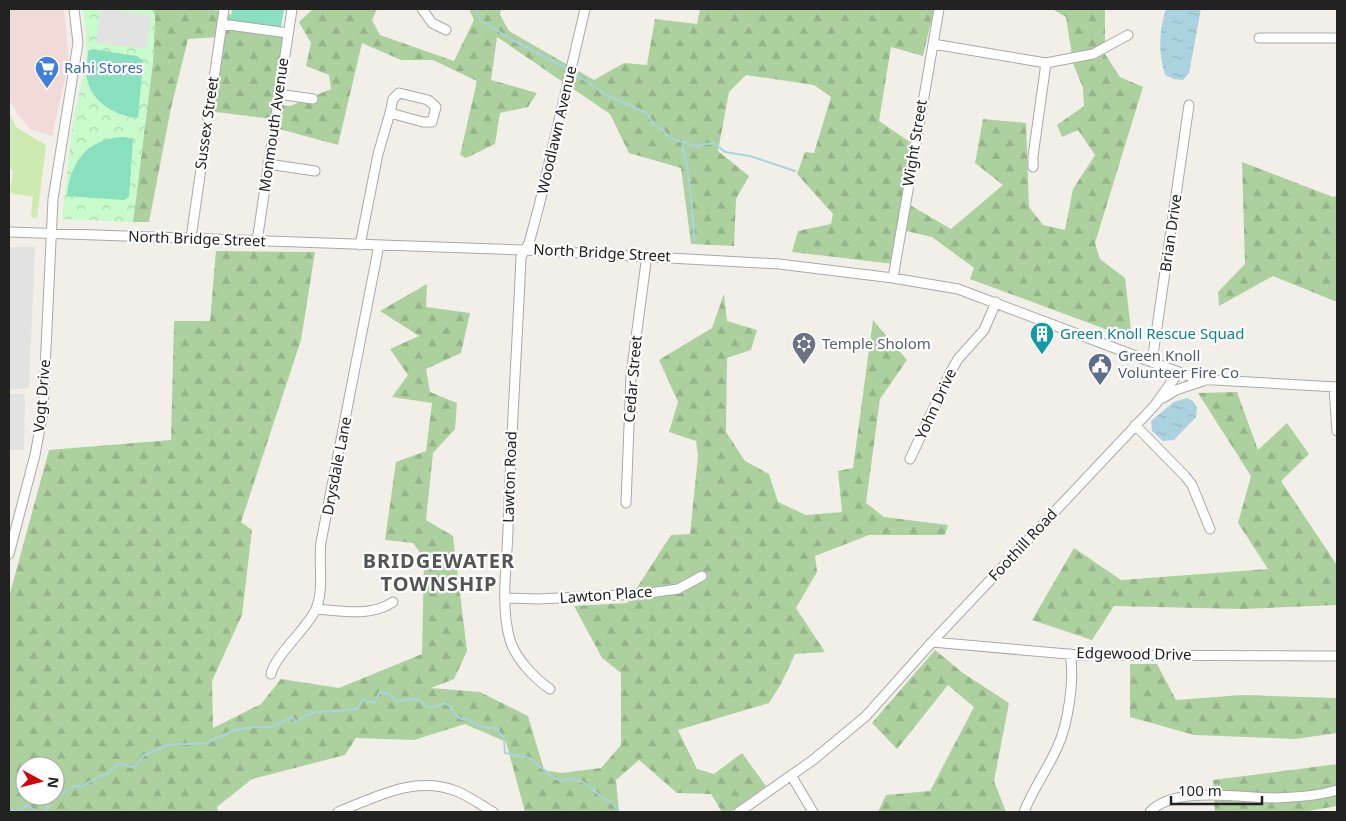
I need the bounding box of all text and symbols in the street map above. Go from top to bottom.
supermarket icon: Rahi Stores [34,55,60,89]
street label: Monmouth Avenue [254,56,292,193]
place label: Rahi Stores [64,57,143,77]
street label: Woodlawn Avenue [532,64,580,196]
street label: Sussex Street [190,74,223,171]
street label: Wight Street [897,97,931,188]
street label: Brian Drive [1155,193,1185,273]
street label: North Bridge Street [128,226,267,250]
street label: North Bridge Street [533,238,672,266]
building icon: Green Knoll Rescue Squad [1029,321,1055,355]
place label: Green Knoll Rescue Squad [1060,323,1244,343]
synagogue icon: Temple Sholom [791,331,817,365]
place label: Temple Sholom [822,333,931,353]
street label: Cedar Street [618,334,646,423]
place label: Green Knoll Volunteer Fire Co [1118,345,1239,382]
public building icon: Green Knoll Volunteer Fire Co [1087,352,1113,386]
street label: Vogt Drive [28,358,54,433]
street label: Yohn Drive [910,365,960,442]
street label: Drysdale Lane [317,415,355,517]
street label: Lawton Road [497,431,521,523]
street label: Foothill Road [984,504,1061,585]
district label: BRIDGEWATER TOWNSHIP [363,547,515,597]
street label: Lawton Place [559,581,653,607]
street label: Edgewood Drive [1076,642,1192,664]
north arrow [15,756,65,806]
scale bar [1171,774,1262,806]
text: N [43,776,64,789]
text: 100 m [1178,780,1222,800]

